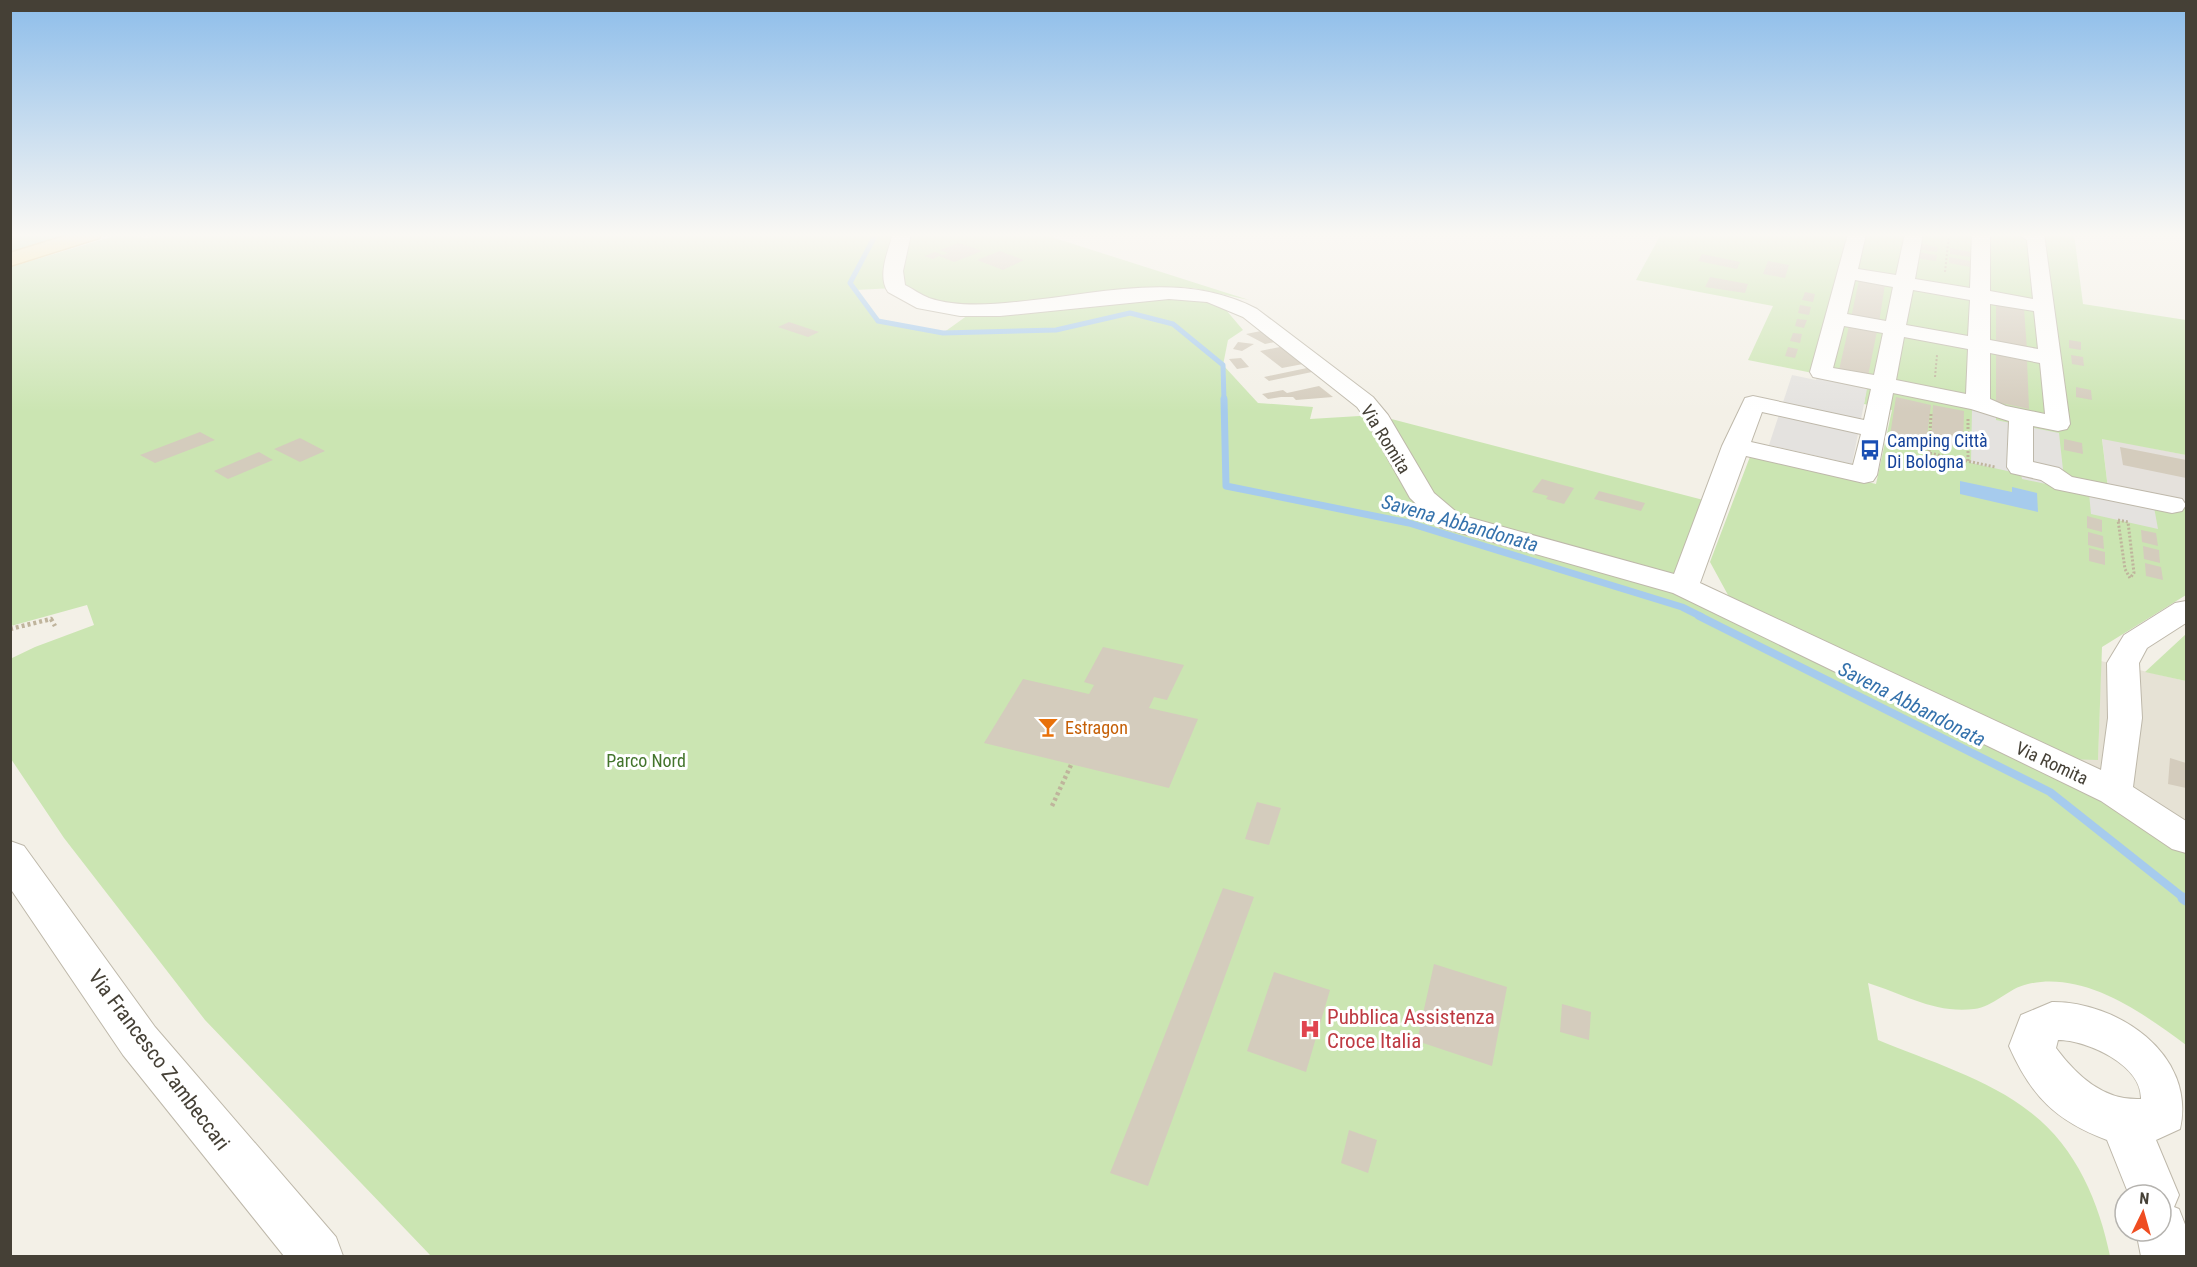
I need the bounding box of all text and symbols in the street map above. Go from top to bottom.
street label: Via Romita [1357,401,1415,477]
place label: Camping Città Di Bologna [1887,430,1988,472]
bus stop icon: Camping Città Di Bologna [1858,438,1882,462]
water label: Savena Abbandonata [1379,489,1541,557]
water label: Savena Abbandonata [1834,657,1990,751]
bar icon: Estragon [1036,715,1060,739]
place label: Estragon [1065,717,1128,738]
street label: Via Romita [2013,737,2091,789]
park label: Parco Nord [606,750,686,771]
street label: Via Francesco Zambeccari [83,965,235,1155]
place label: Pubblica Assistenza Croce Italia [1327,1005,1495,1053]
hospital icon: Pubblica Assistenza Croce Italia [1298,1017,1322,1041]
north arrow [2113,1183,2173,1243]
text: N [2139,1189,2150,1208]

